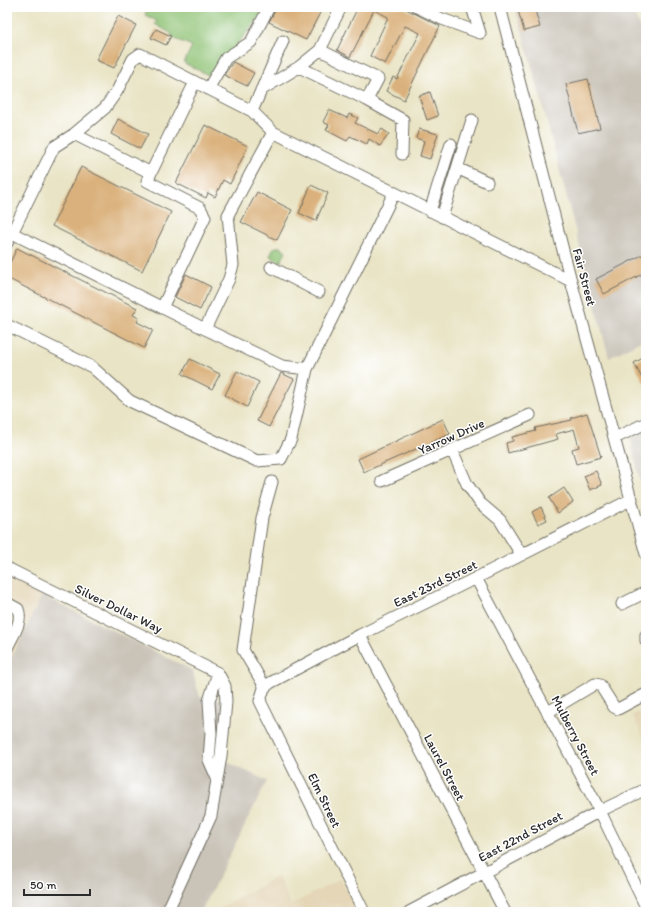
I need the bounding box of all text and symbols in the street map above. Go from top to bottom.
street label: Fair Street [570,247,599,308]
street label: Yarrow Drive [416,415,487,458]
street label: East 23rd Street [391,557,480,610]
street label: Silver Dollar Way [73,581,165,636]
street label: Mulberry Street [548,693,603,778]
street label: Laurel Street [421,731,468,803]
street label: Elm Street [305,770,344,830]
street label: East 22nd Street [476,808,565,865]
scale bar [24,871,90,897]
text: 50 m [30,878,56,892]

